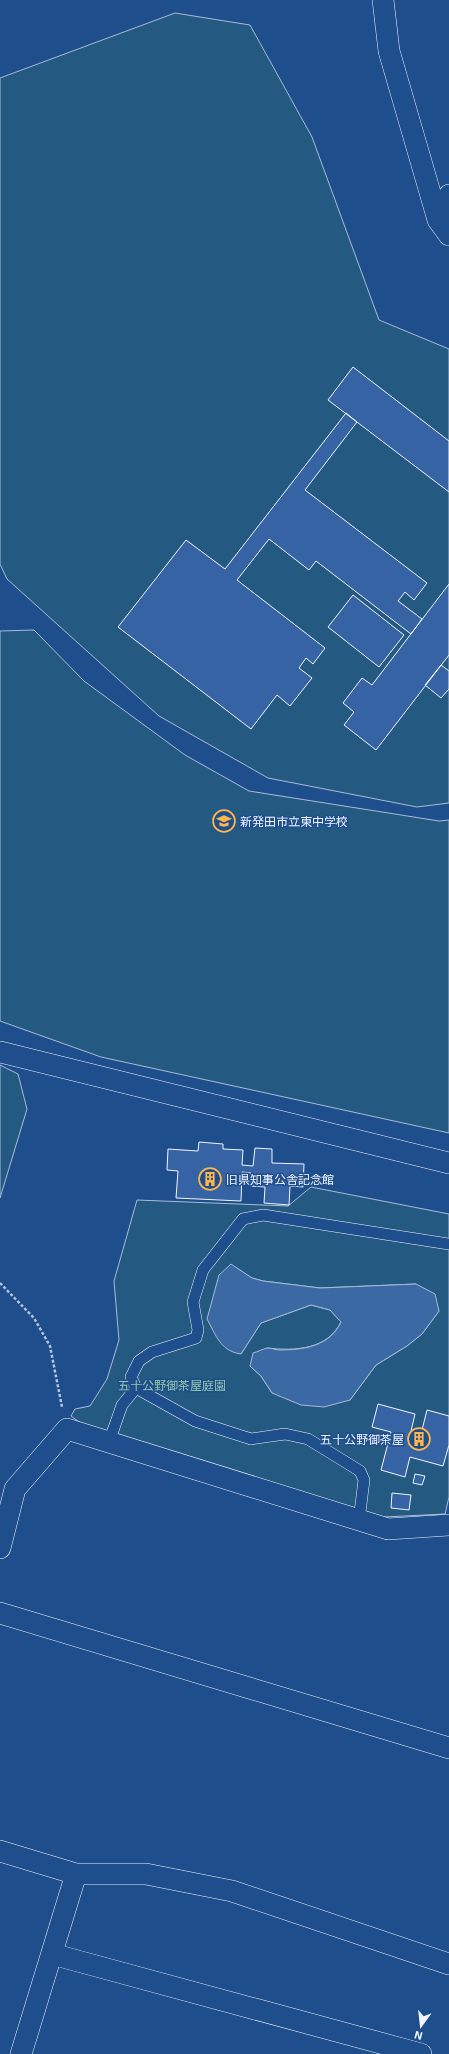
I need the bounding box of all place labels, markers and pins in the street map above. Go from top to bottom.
school or university icon: 新発田市立東中学校 [211,808,237,834]
place label: 新発田市立東中学校 [240,814,348,828]
building icon: 旧県知事公舎記念館 [197,1166,223,1192]
place label: 旧県知事公舎記念館 [226,1172,334,1186]
building icon: 五十公野御茶屋 [406,1426,432,1452]
place label: 五十公野御茶屋 [320,1432,404,1446]

